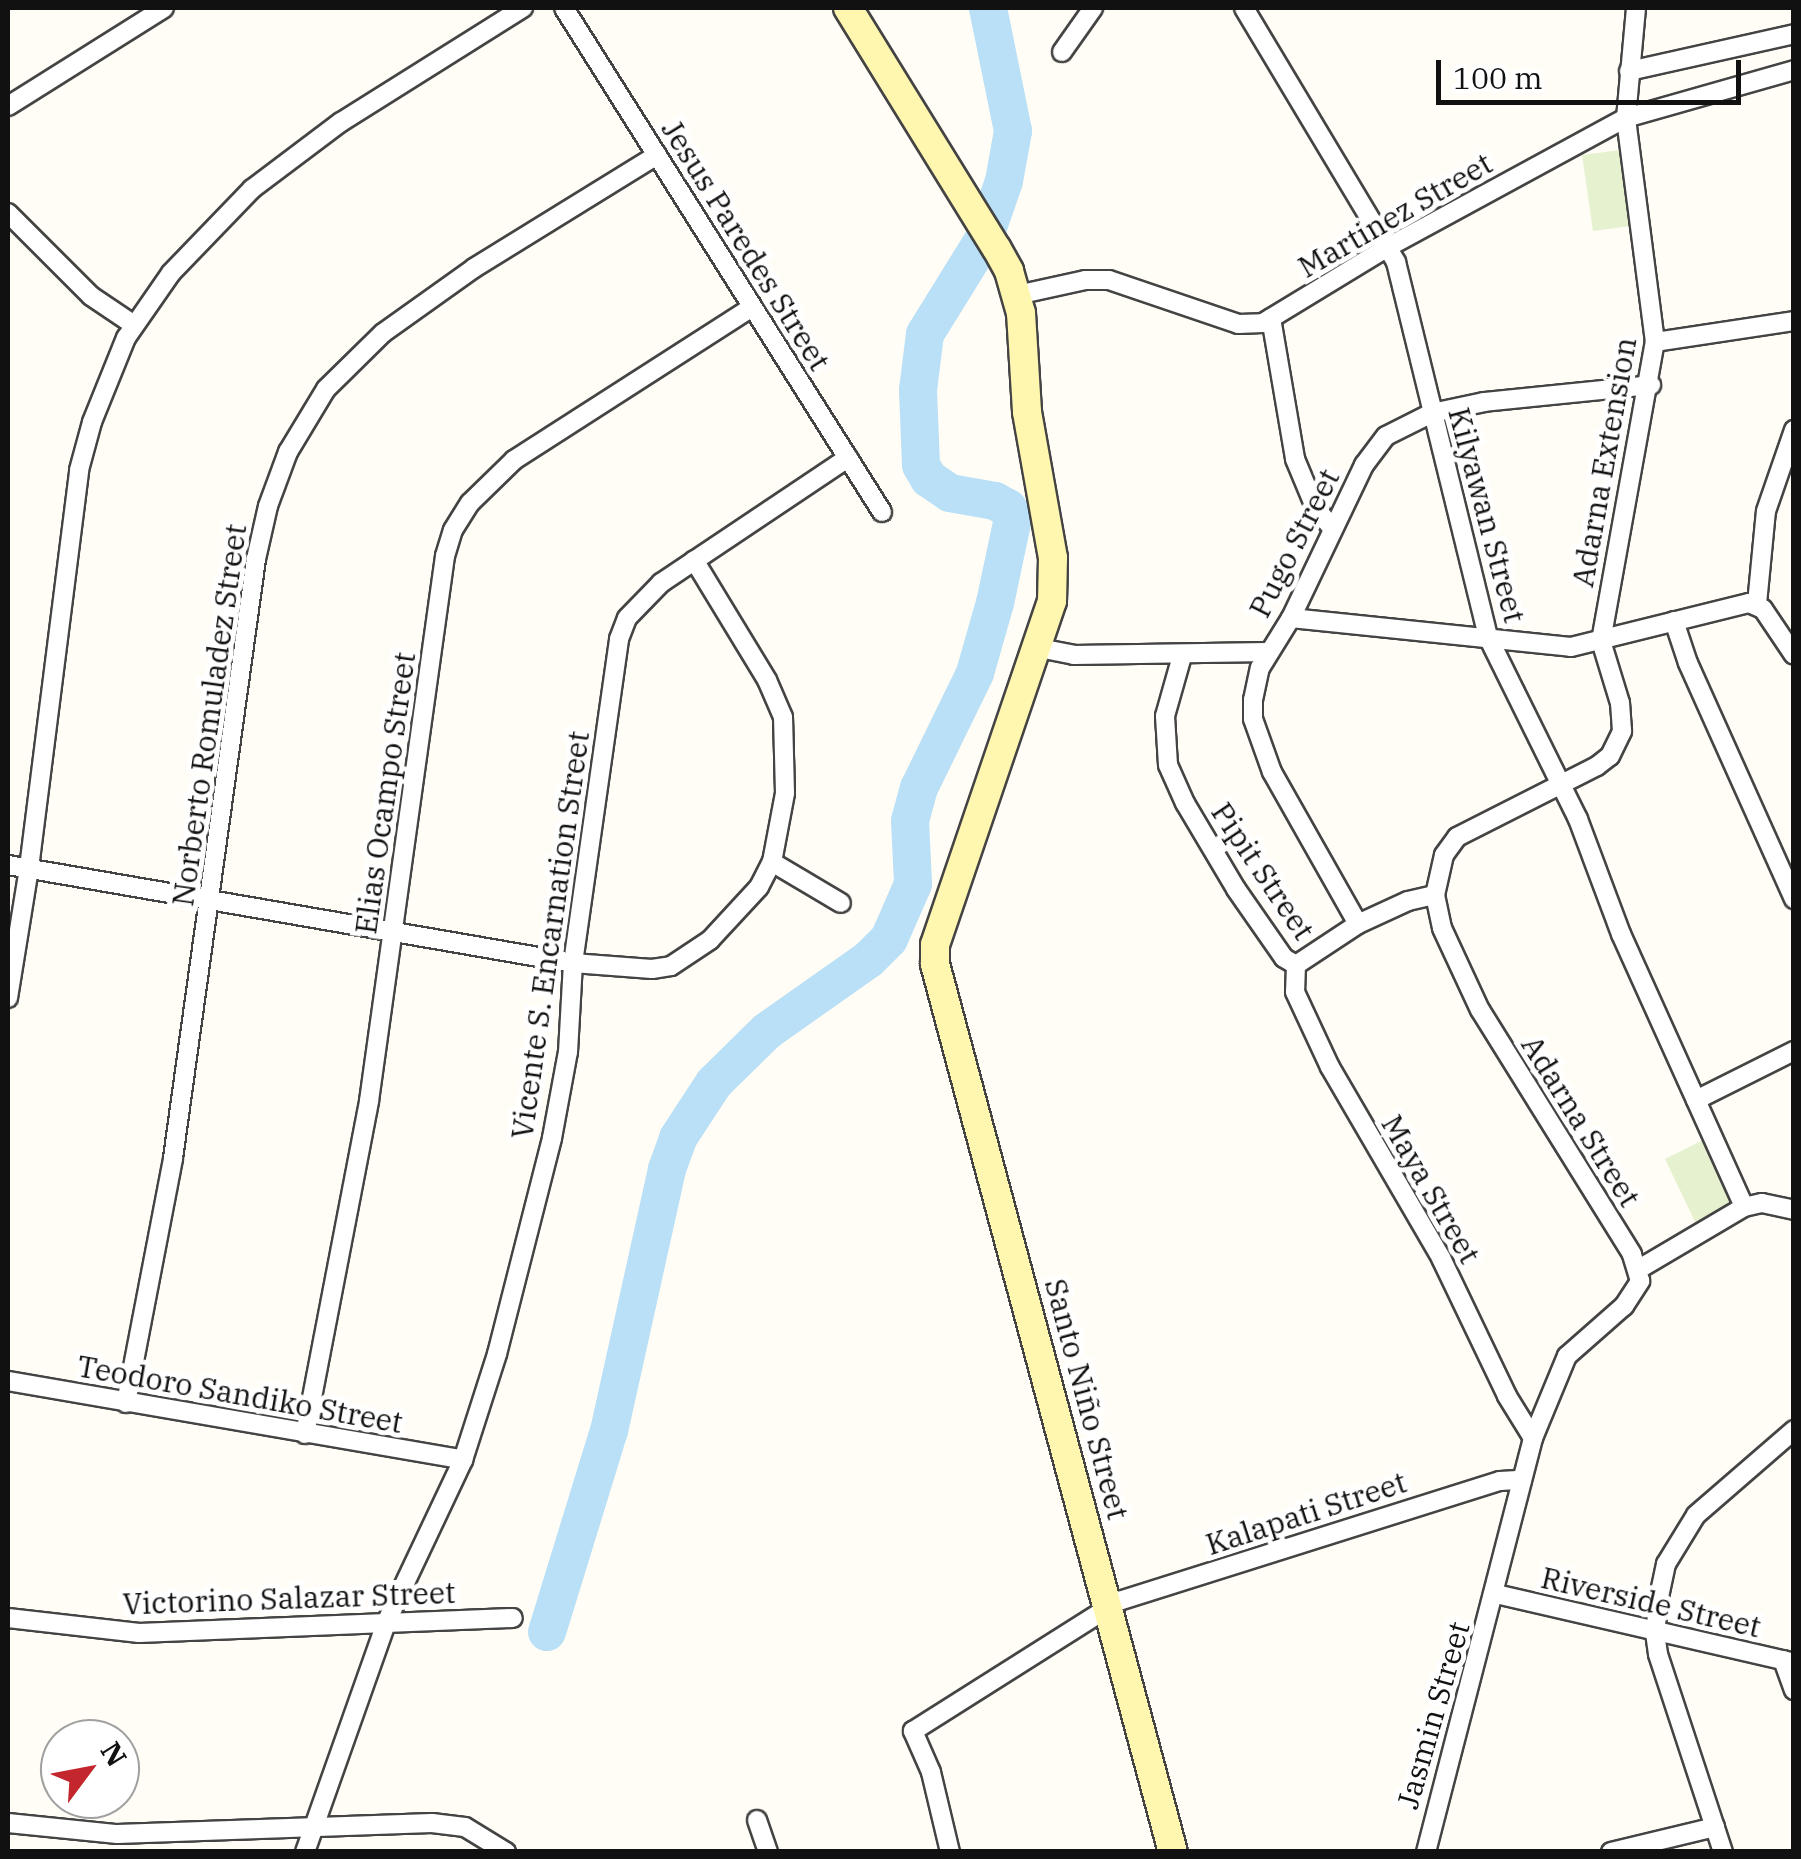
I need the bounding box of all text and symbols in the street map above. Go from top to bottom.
scale bar [1441,40,1746,102]
text: 100 m [1453,58,1543,97]
street label: Jesus Paredes Street [654,113,838,377]
street label: Martinez Street [1292,145,1498,285]
street label: Adarna Extension [1564,334,1644,590]
street label: Kilyawan Street [1441,403,1533,627]
street label: Pugo Street [1241,463,1347,623]
street label: Norberto Romuladez Street [164,522,254,908]
street label: Elias Ocampo Street [347,650,423,936]
street label: Vicente S. Encarnation Street [504,729,596,1141]
street label: Pipit Street [1204,795,1322,947]
street label: Adarna Street [1514,1029,1648,1213]
street label: Maya Street [1374,1108,1488,1270]
street label: Santo Niño Street [1038,1275,1136,1523]
street label: Teodoro Sandiko Street [74,1348,406,1440]
street label: Kalapati Street [1201,1464,1411,1562]
street label: Riverside Street [1538,1559,1764,1645]
street label: Victorino Salazar Street [122,1574,456,1622]
street label: Jasmin Street [1389,1617,1477,1813]
north arrow [40,1719,140,1819]
text: N [93,1735,136,1773]

